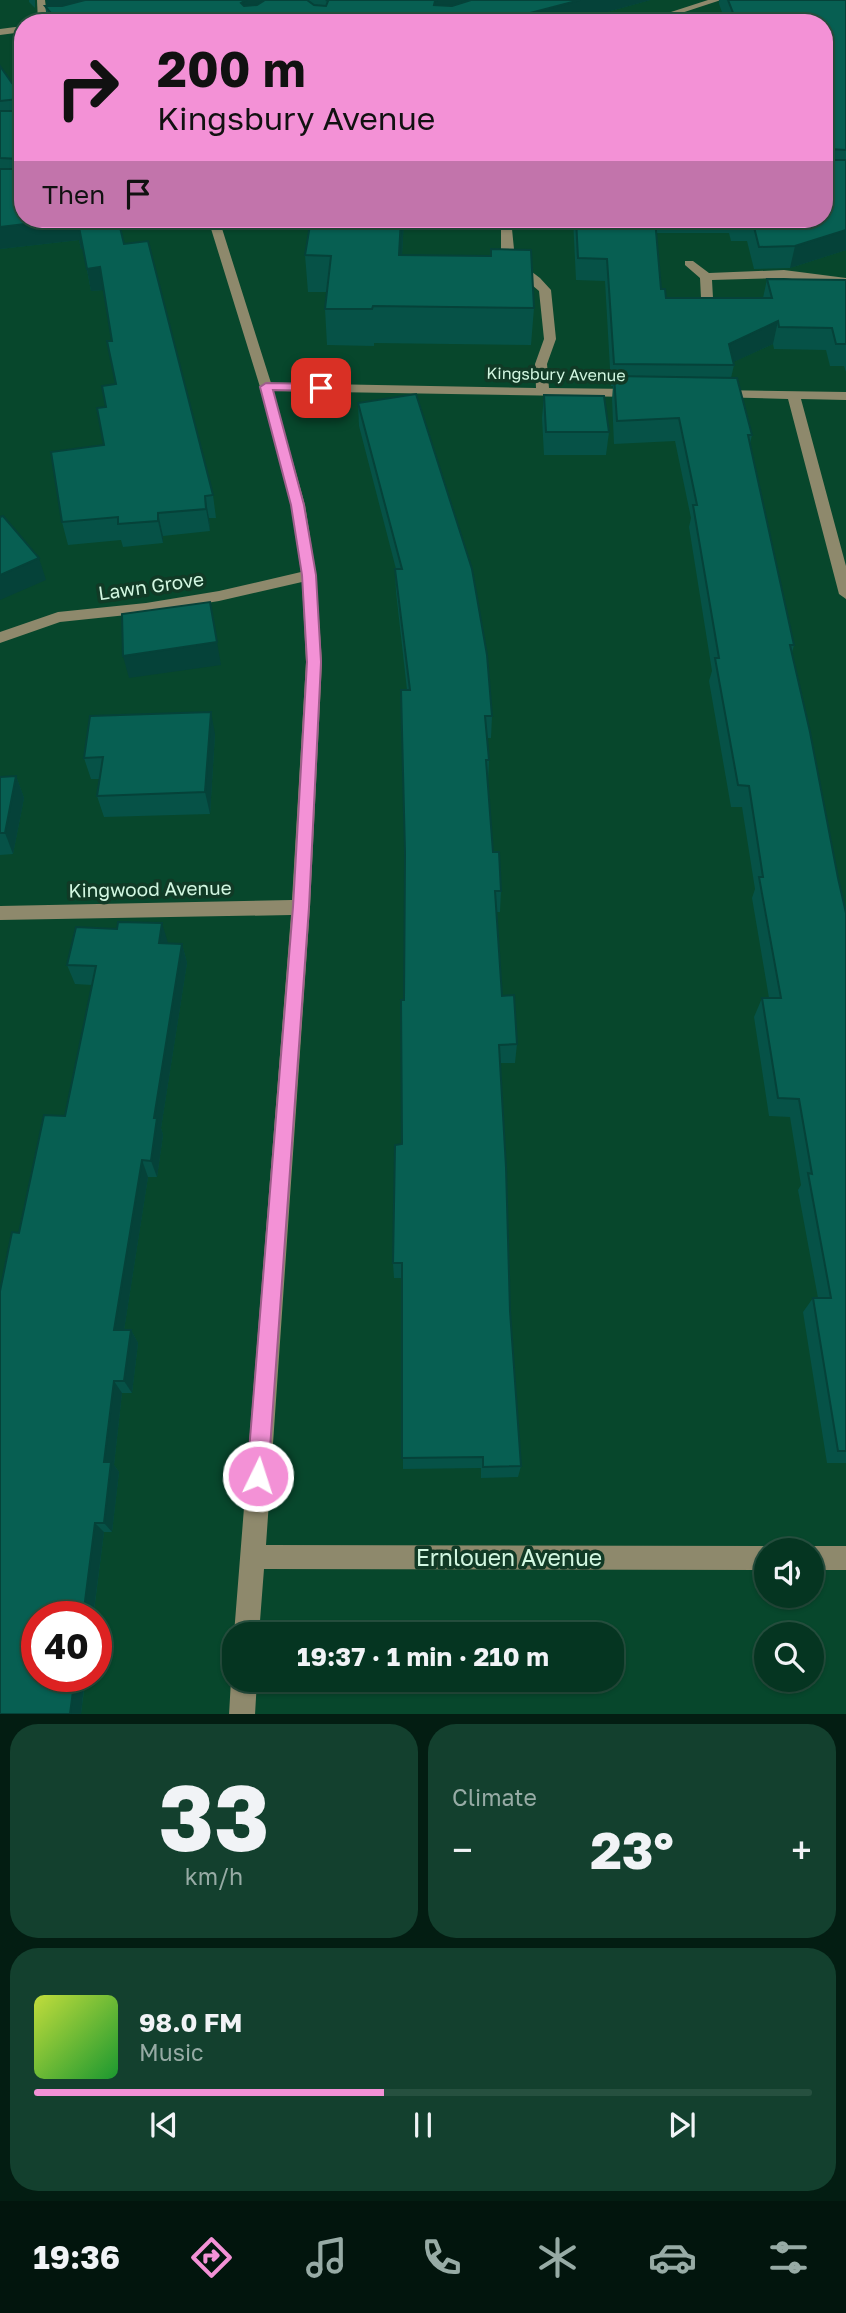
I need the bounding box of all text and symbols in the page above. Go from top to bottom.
text: 200 m [157,39,306,98]
icon: right [42,42,133,133]
text: Kingsbury Avenue [157,99,435,137]
icon: arrive [119,175,157,213]
text: Then [42,179,105,210]
pin [291,358,351,418]
street label: Kingsbury Avenue [486,363,626,385]
icon: arrive [302,369,340,407]
street label: Lawn Grove [97,567,205,604]
street label: Kingwood Avenue [68,876,232,901]
position arrow [221,1439,295,1513]
map controls [754,1538,824,1692]
button: sound [754,1538,824,1608]
street label: Ernlouen Avenue [416,1543,602,1571]
speed limit sign: 40 [21,1601,112,1692]
button: search [754,1622,824,1692]
text: 19:37 · 1 min · 210 m [297,1641,549,1672]
text: 33 [158,1762,270,1871]
text: Climate [452,1783,537,1811]
text: 23° [590,1818,674,1880]
text: − [452,1827,473,1872]
text: + [791,1827,812,1872]
text: km/h [185,1862,243,1890]
text: 98.0 FM [139,2007,242,2038]
text: Music [139,2038,204,2066]
icon: previous [145,2106,183,2144]
icon: pause [404,2106,442,2144]
icon: next [663,2106,701,2144]
icon: directions [187,2233,236,2282]
icon: music [302,2233,351,2282]
icon: phone [417,2233,466,2282]
icon: climate [533,2233,582,2282]
icon: car [648,2233,697,2282]
icon: filters [764,2233,813,2282]
text: 19:36 [33,2238,120,2276]

